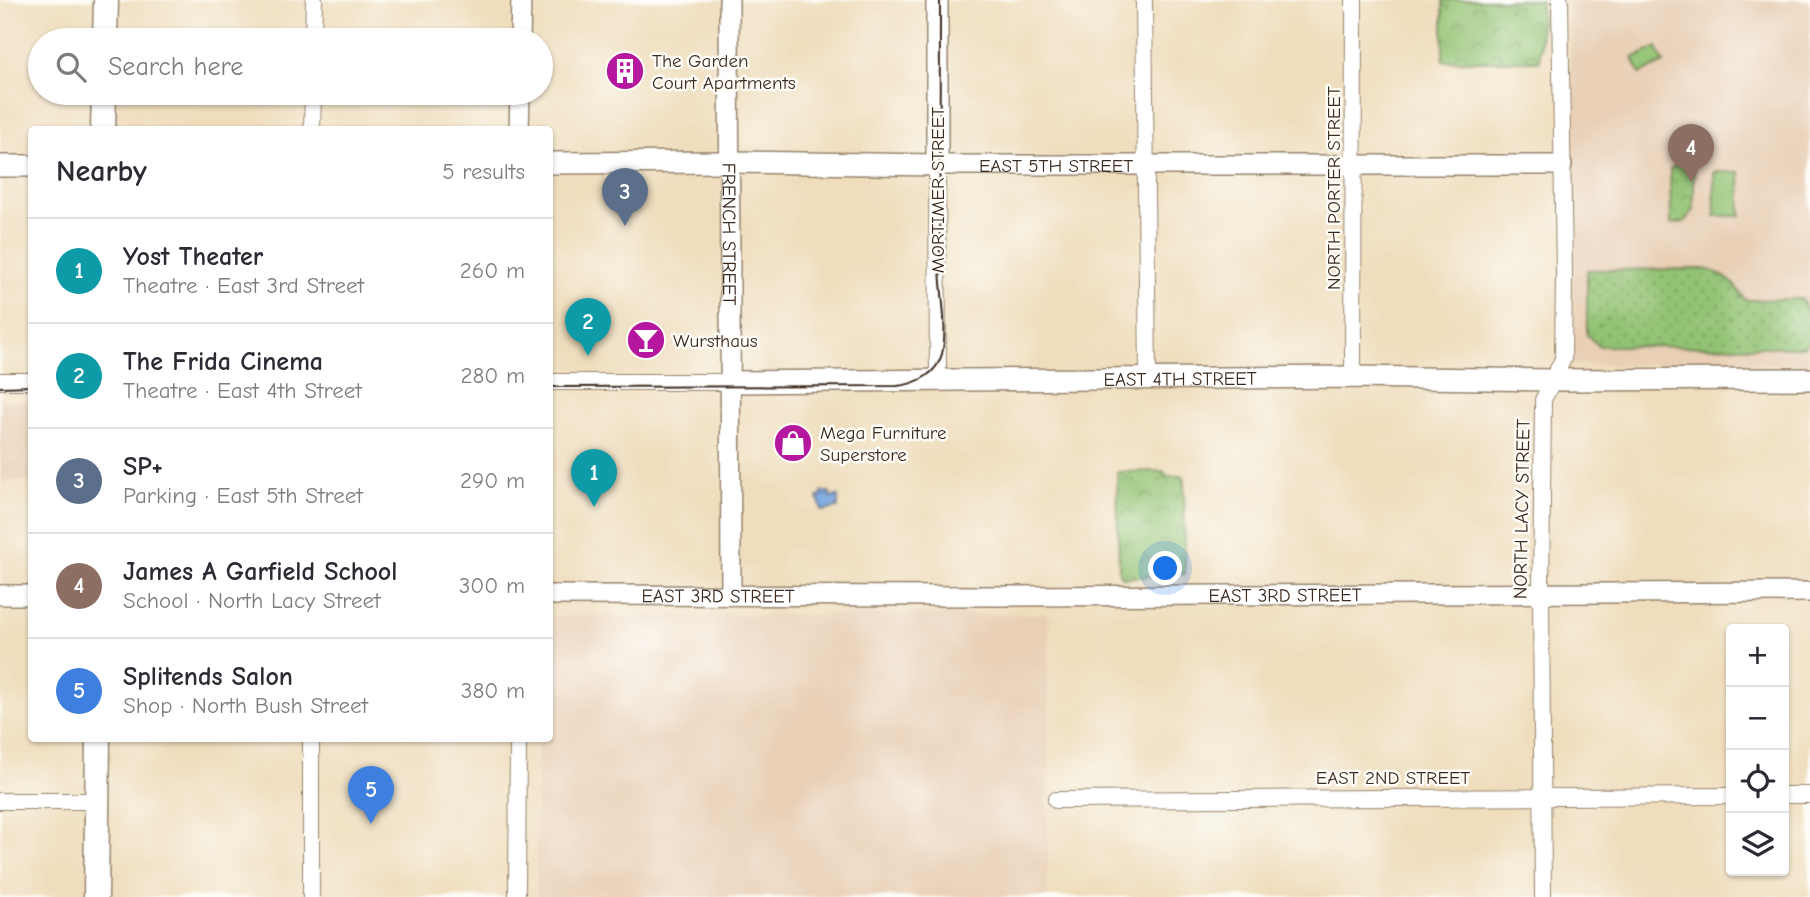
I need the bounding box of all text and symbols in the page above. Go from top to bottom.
search box [28,28,553,105]
icon: search [52,48,90,86]
building icon: The Garden Court Apartments [604,50,646,92]
place label: The Garden Court Apartments [652,50,796,94]
text: Search here [108,52,243,82]
street label: NORTH PORTER STREET [1323,86,1345,290]
street label: MORTIMER STREET [927,107,949,273]
pin: 4 [1668,124,1714,182]
text: Nearby [56,154,147,189]
street label: EAST 5TH STREET [979,155,1133,177]
text: 5 results [442,158,525,185]
street label: FRENCH STREET [718,163,740,305]
pin: 3 [602,168,648,226]
text: Yost Theater [123,242,263,272]
text: 1 [74,257,84,284]
text: 260 m [460,257,525,284]
text: Theatre · East 3rd Street [123,272,364,299]
pin: 2 [565,298,611,356]
bar icon: Wursthaus [625,319,667,361]
place label: Wursthaus [673,330,758,352]
text: The Frida Cinema [123,347,323,377]
text: 2 [73,362,85,389]
text: 280 m [460,362,525,389]
street label: EAST 4TH STREET [1103,368,1257,391]
text: Theatre · East 4th Street [123,377,362,404]
street label: NORTH LACY STREET [1509,419,1535,599]
shop icon: Mega Furniture Superstore [772,422,814,464]
place label: Mega Furniture Superstore [820,422,947,466]
pin: 1 [571,449,617,507]
text: SP+ [123,452,163,482]
text: 3 [73,467,85,494]
text: 290 m [460,467,525,494]
text: Parking · East 5th Street [123,482,363,509]
your location [1148,551,1182,585]
text: James A Garfield School [123,557,397,587]
text: 4 [74,572,84,599]
text: 300 m [459,572,525,599]
street label: EAST 3RD STREET [1208,584,1362,607]
street label: EAST 3RD STREET [641,585,795,608]
text: School · North Lacy Street [123,587,381,614]
map controls [1726,624,1789,876]
button: + [1726,624,1789,687]
text: Splitends Salon [123,662,293,692]
text: 5 [73,677,85,704]
text: 380 m [461,677,525,704]
button: − [1726,687,1789,750]
text: Shop · North Bush Street [123,692,368,719]
button: locate [1726,750,1789,813]
pin: 5 [348,766,394,824]
street label: EAST 2ND STREET [1316,767,1470,789]
button: layers [1726,813,1789,876]

